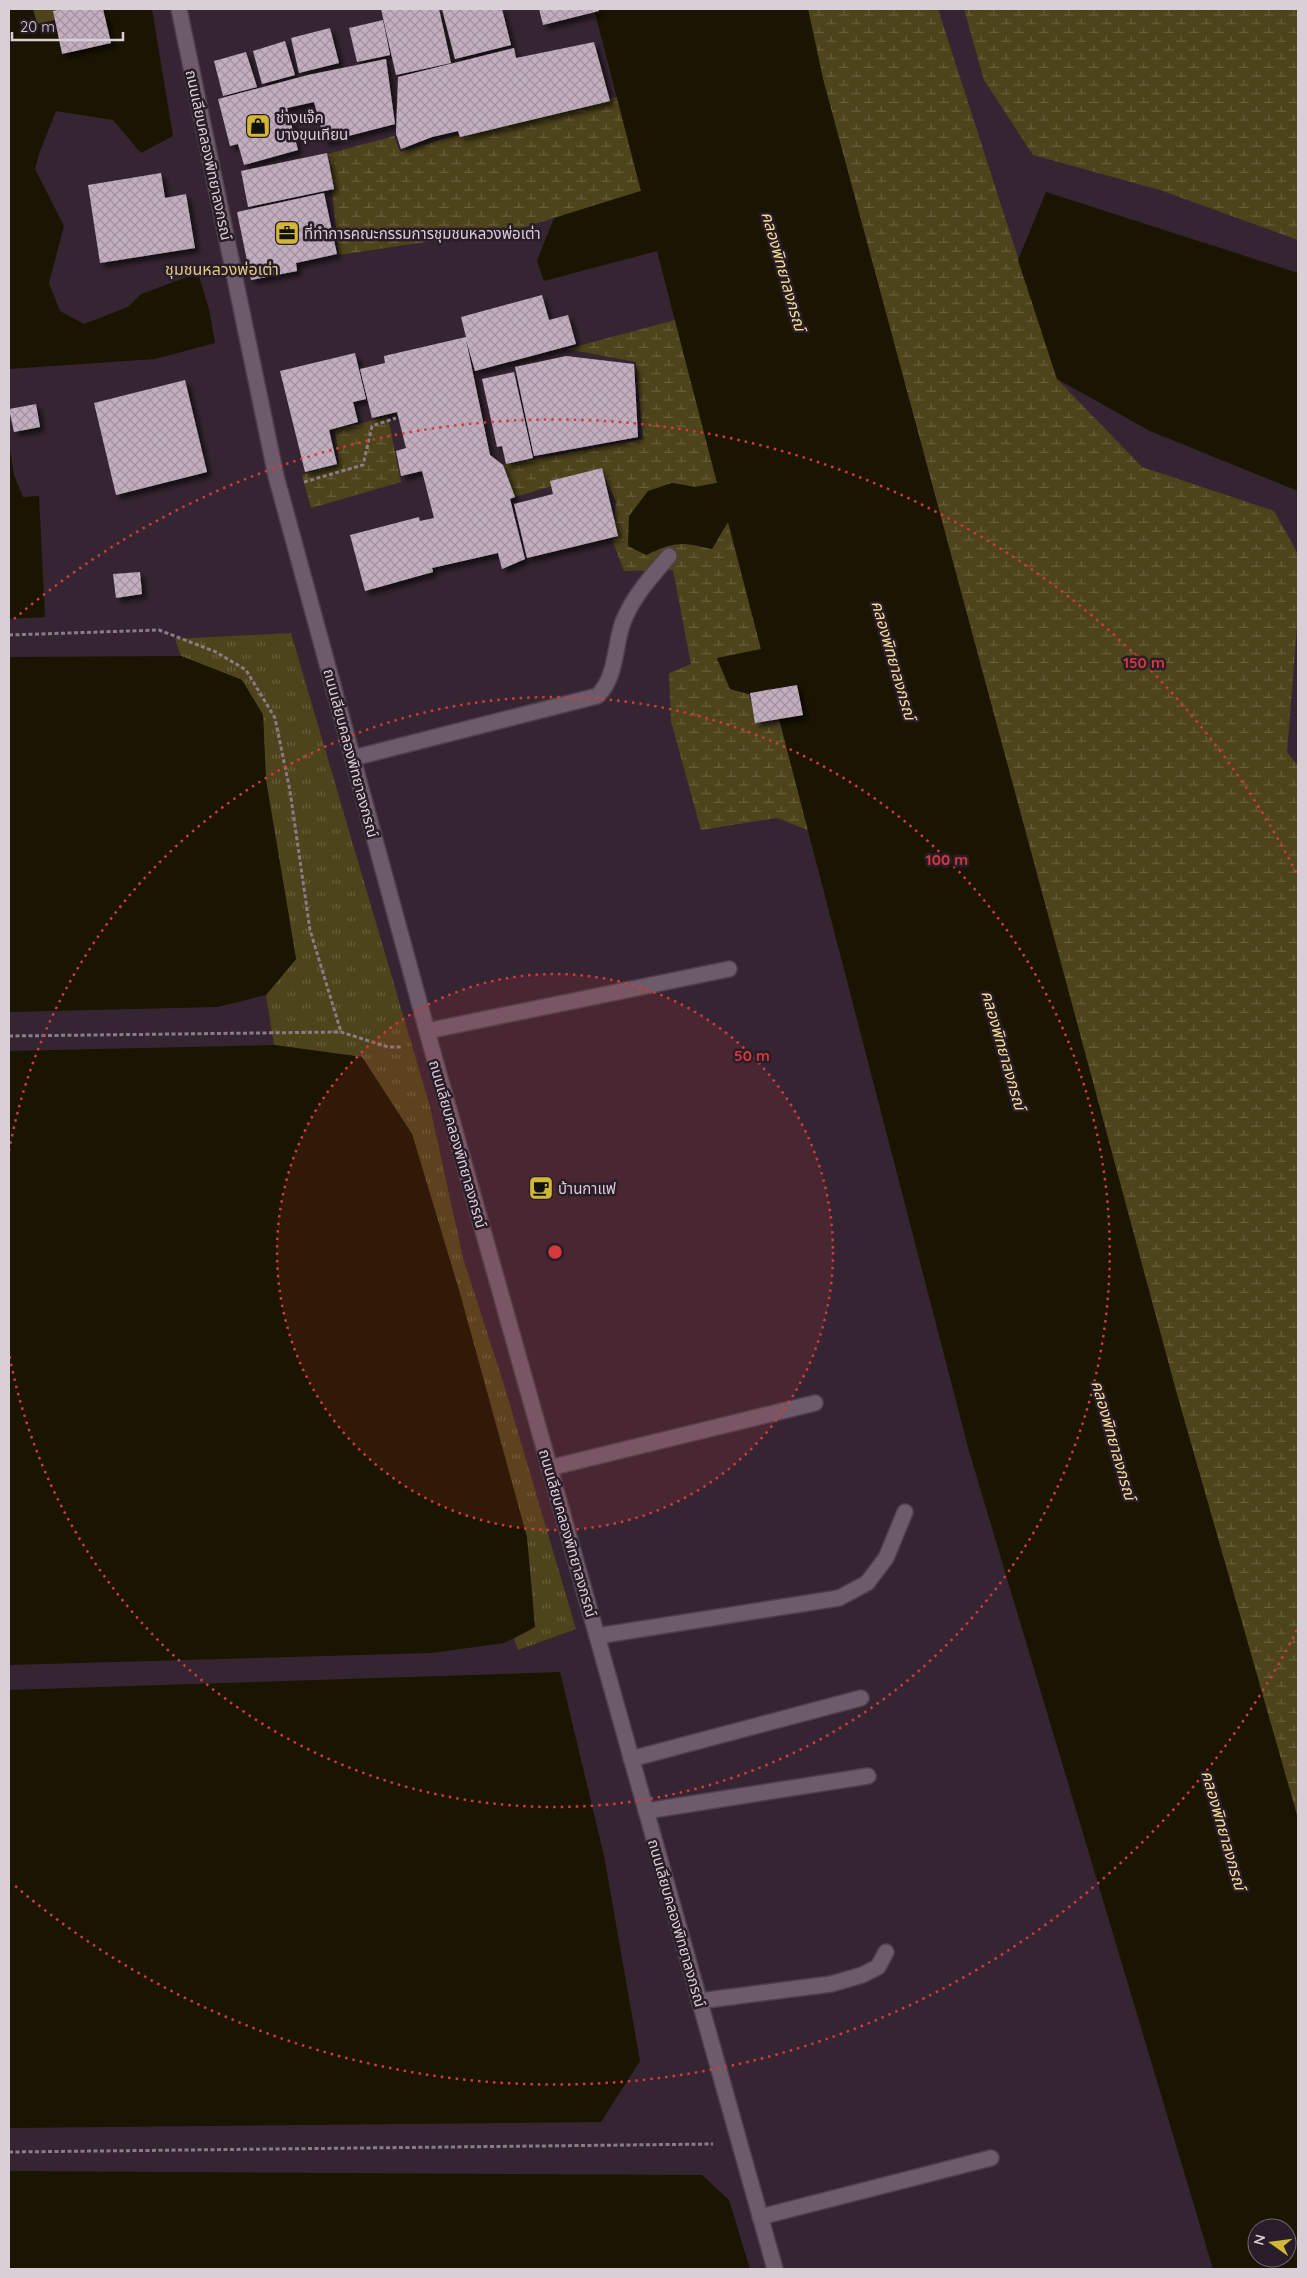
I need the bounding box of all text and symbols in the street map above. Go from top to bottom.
scale bar [12,10,124,42]
text: 20 m [20,17,55,36]
street label: ถนนเลียบคลองพิทยาลงกรณ์ [182,68,236,242]
place label: ช่างแจ๊ค บางขุนเทียน [276,108,348,144]
shop icon: ช่างแจ๊ค บางขุนเทียน [245,113,271,139]
water label: คลองพิทยาลงกรณ์ [757,209,811,336]
office icon: ที่ทำการคณะกรรมการชุมชนหลวงพ่อเต่า [274,220,300,246]
place label: ที่ทำการคณะกรรมการชุมชนหลวงพ่อเต่า [304,223,541,243]
district label: ชุมชนหลวงพ่อเต่า [165,259,279,279]
water label: คลองพิทยาลงกรณ์ [867,598,921,725]
text: 150 m [1123,653,1165,672]
street label: ถนนเลียบคลองพิทยาลงกรณ์ [319,667,383,839]
text: 100 m [926,850,968,869]
water label: คลองพิทยาลงกรณ์ [977,988,1031,1115]
text: 50 m [734,1046,770,1065]
street label: ถนนเลียบคลองพิทยาลงกรณ์ [425,1058,491,1230]
cafe icon: บ้านกาแฟ [528,1175,554,1201]
place label: บ้านกาแฟ [558,1179,616,1198]
centre of rings [546,1243,564,1261]
water label: คลองพิทยาลงกรณ์ [1087,1378,1141,1505]
street label: ถนนเลียบคลองพิทยาลงกรณ์ [535,1447,601,1619]
water label: คลองพิทยาลงกรณ์ [1197,1768,1251,1895]
street label: ถนนเลียบคลองพิทยาลงกรณ์ [644,1837,710,2009]
north arrow [1247,2218,1297,2268]
text: N [1249,2233,1269,2247]

